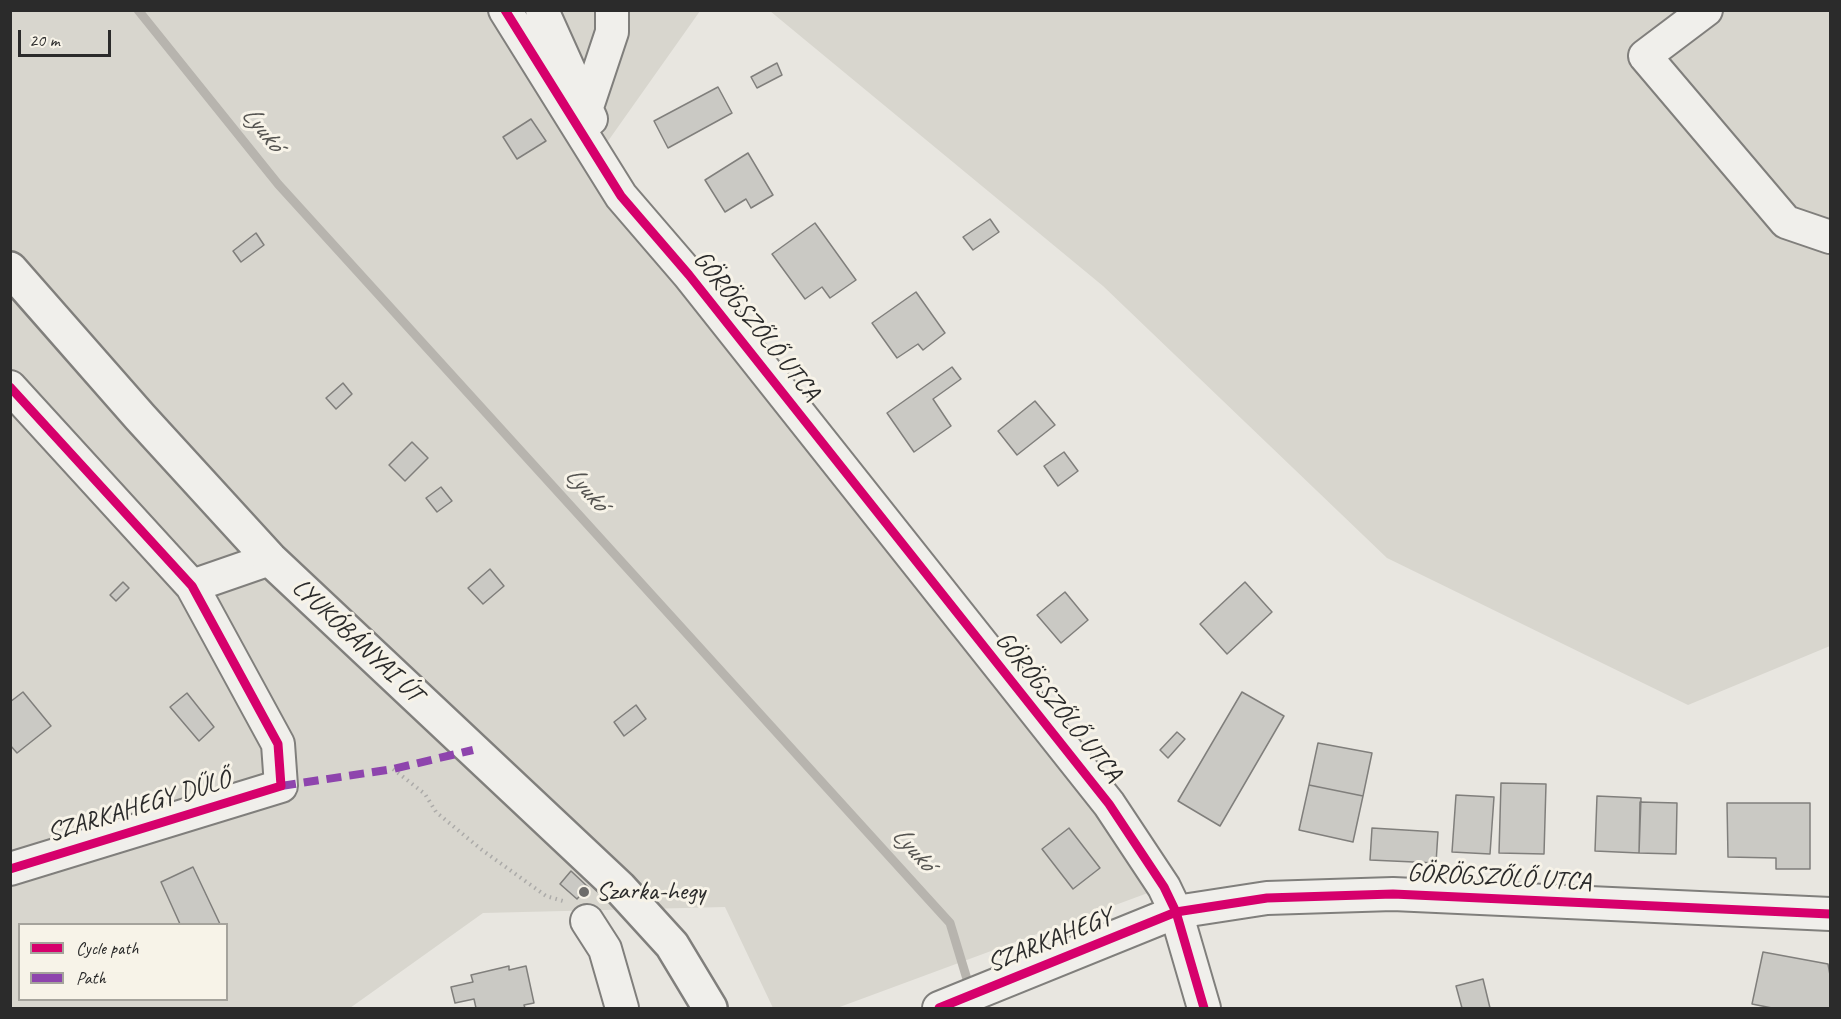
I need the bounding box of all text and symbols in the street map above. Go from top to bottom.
scale bar [21,18,114,56]
text: 20 m [29,29,60,51]
water label: Lyukó [234,100,290,158]
street label: GÖRÖGSZŐLŐ UTCA [686,245,826,407]
water label: Lyukó [557,460,615,518]
street label: LYUKÓBÁNYAI ÚT [285,572,429,710]
street label: GÖRÖGSZŐLŐ UTCA [988,626,1128,788]
street label: SZARKAHEGY DŰLŐ [44,764,234,850]
water label: Lyukó [884,820,942,878]
street label: GÖRÖGSZŐLŐ UTCA [1406,858,1592,898]
place label: Szarka-hegy [596,876,705,908]
marker: Szarka-hegy [577,885,591,899]
street label: SZARKAHEGY [983,902,1117,980]
legend [18,923,228,1001]
text: Cycle path [76,937,138,959]
text: Path [76,967,106,989]

